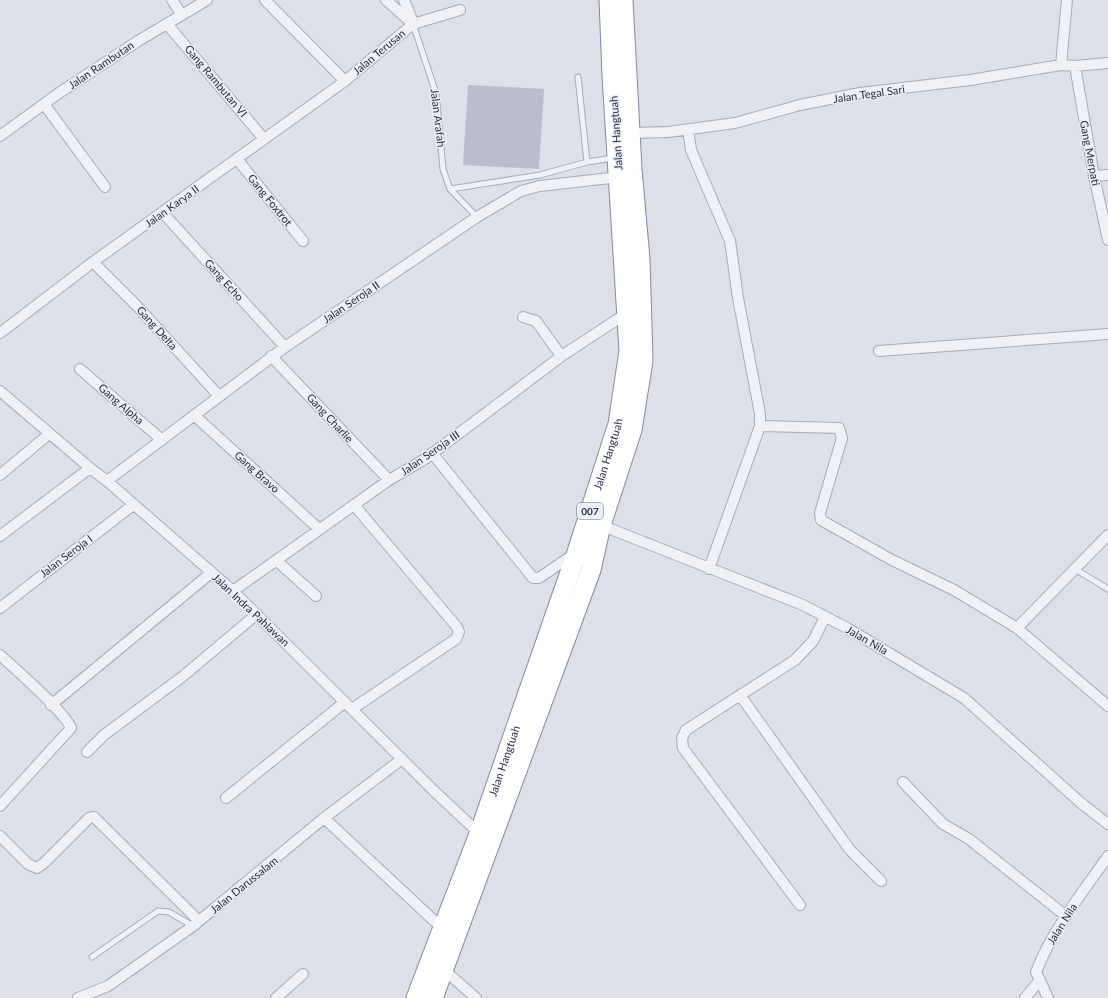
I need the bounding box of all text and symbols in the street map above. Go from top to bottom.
street label: Jalan Terusan [350,26,407,77]
street label: Jalan Rambutan [66,38,136,91]
street label: Gang Rambutan VI [182,42,250,119]
street label: Jalan Tegal Sari [832,82,906,105]
street label: Jalan Arafah [428,88,449,148]
street label: Jalan Hangtuah [606,96,625,170]
street label: Gang Merpati [1078,119,1103,187]
street label: Gang Foxtrot [245,171,295,228]
street label: Jalan Karya II [142,182,201,230]
street label: Gang Echo [202,256,247,303]
street label: Jalan Seroja II [320,278,382,325]
street label: Gang Delta [134,303,180,352]
street label: Gang Alpha [96,380,147,427]
street label: Gang Charlie [304,390,356,445]
street label: Jalan Hangtuah [590,418,625,491]
street label: Jalan Seroja III [398,428,462,478]
street label: Gang Bravo [232,448,283,495]
road number: 007 [577,503,603,519]
street label: Jalan Seroja I [37,532,95,580]
street label: Jalan Indra Pahlawan [210,571,293,649]
street label: Jalan Nila [844,622,890,657]
street label: Jalan Hangtuah [486,724,522,798]
street label: Jalan Darussalam [207,853,280,916]
street label: Jalan Nila [1044,901,1079,947]

